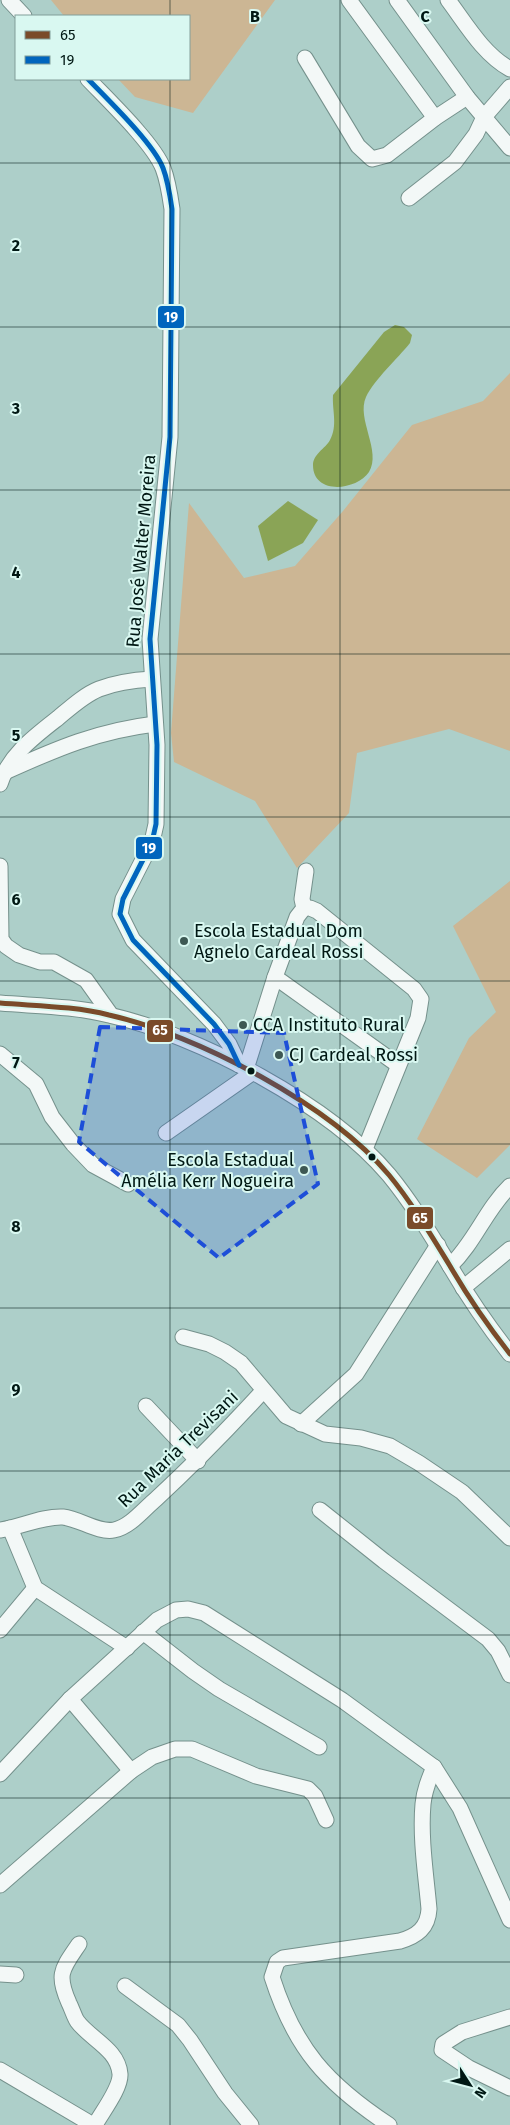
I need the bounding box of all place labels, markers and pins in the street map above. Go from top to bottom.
place label: Escola Estadual Dom Agnelo Cardeal Rossi [194,920,364,963]
marker: Escola Estadual Dom Agnelo Cardeal Rossi [178,935,190,947]
place label: CCA Instituto Rural [253,1014,405,1036]
marker: CCA Instituto Rural [237,1019,249,1031]
place label: CJ Cardeal Rossi [289,1044,418,1066]
marker: CJ Cardeal Rossi [273,1049,285,1061]
unlabelled marker [246,1066,256,1076]
place label: Escola Estadual Amélia Kerr Nogueira [121,1149,294,1192]
unlabelled marker [367,1152,377,1162]
marker: Escola Estadual Amélia Kerr Nogueira [298,1164,310,1176]

